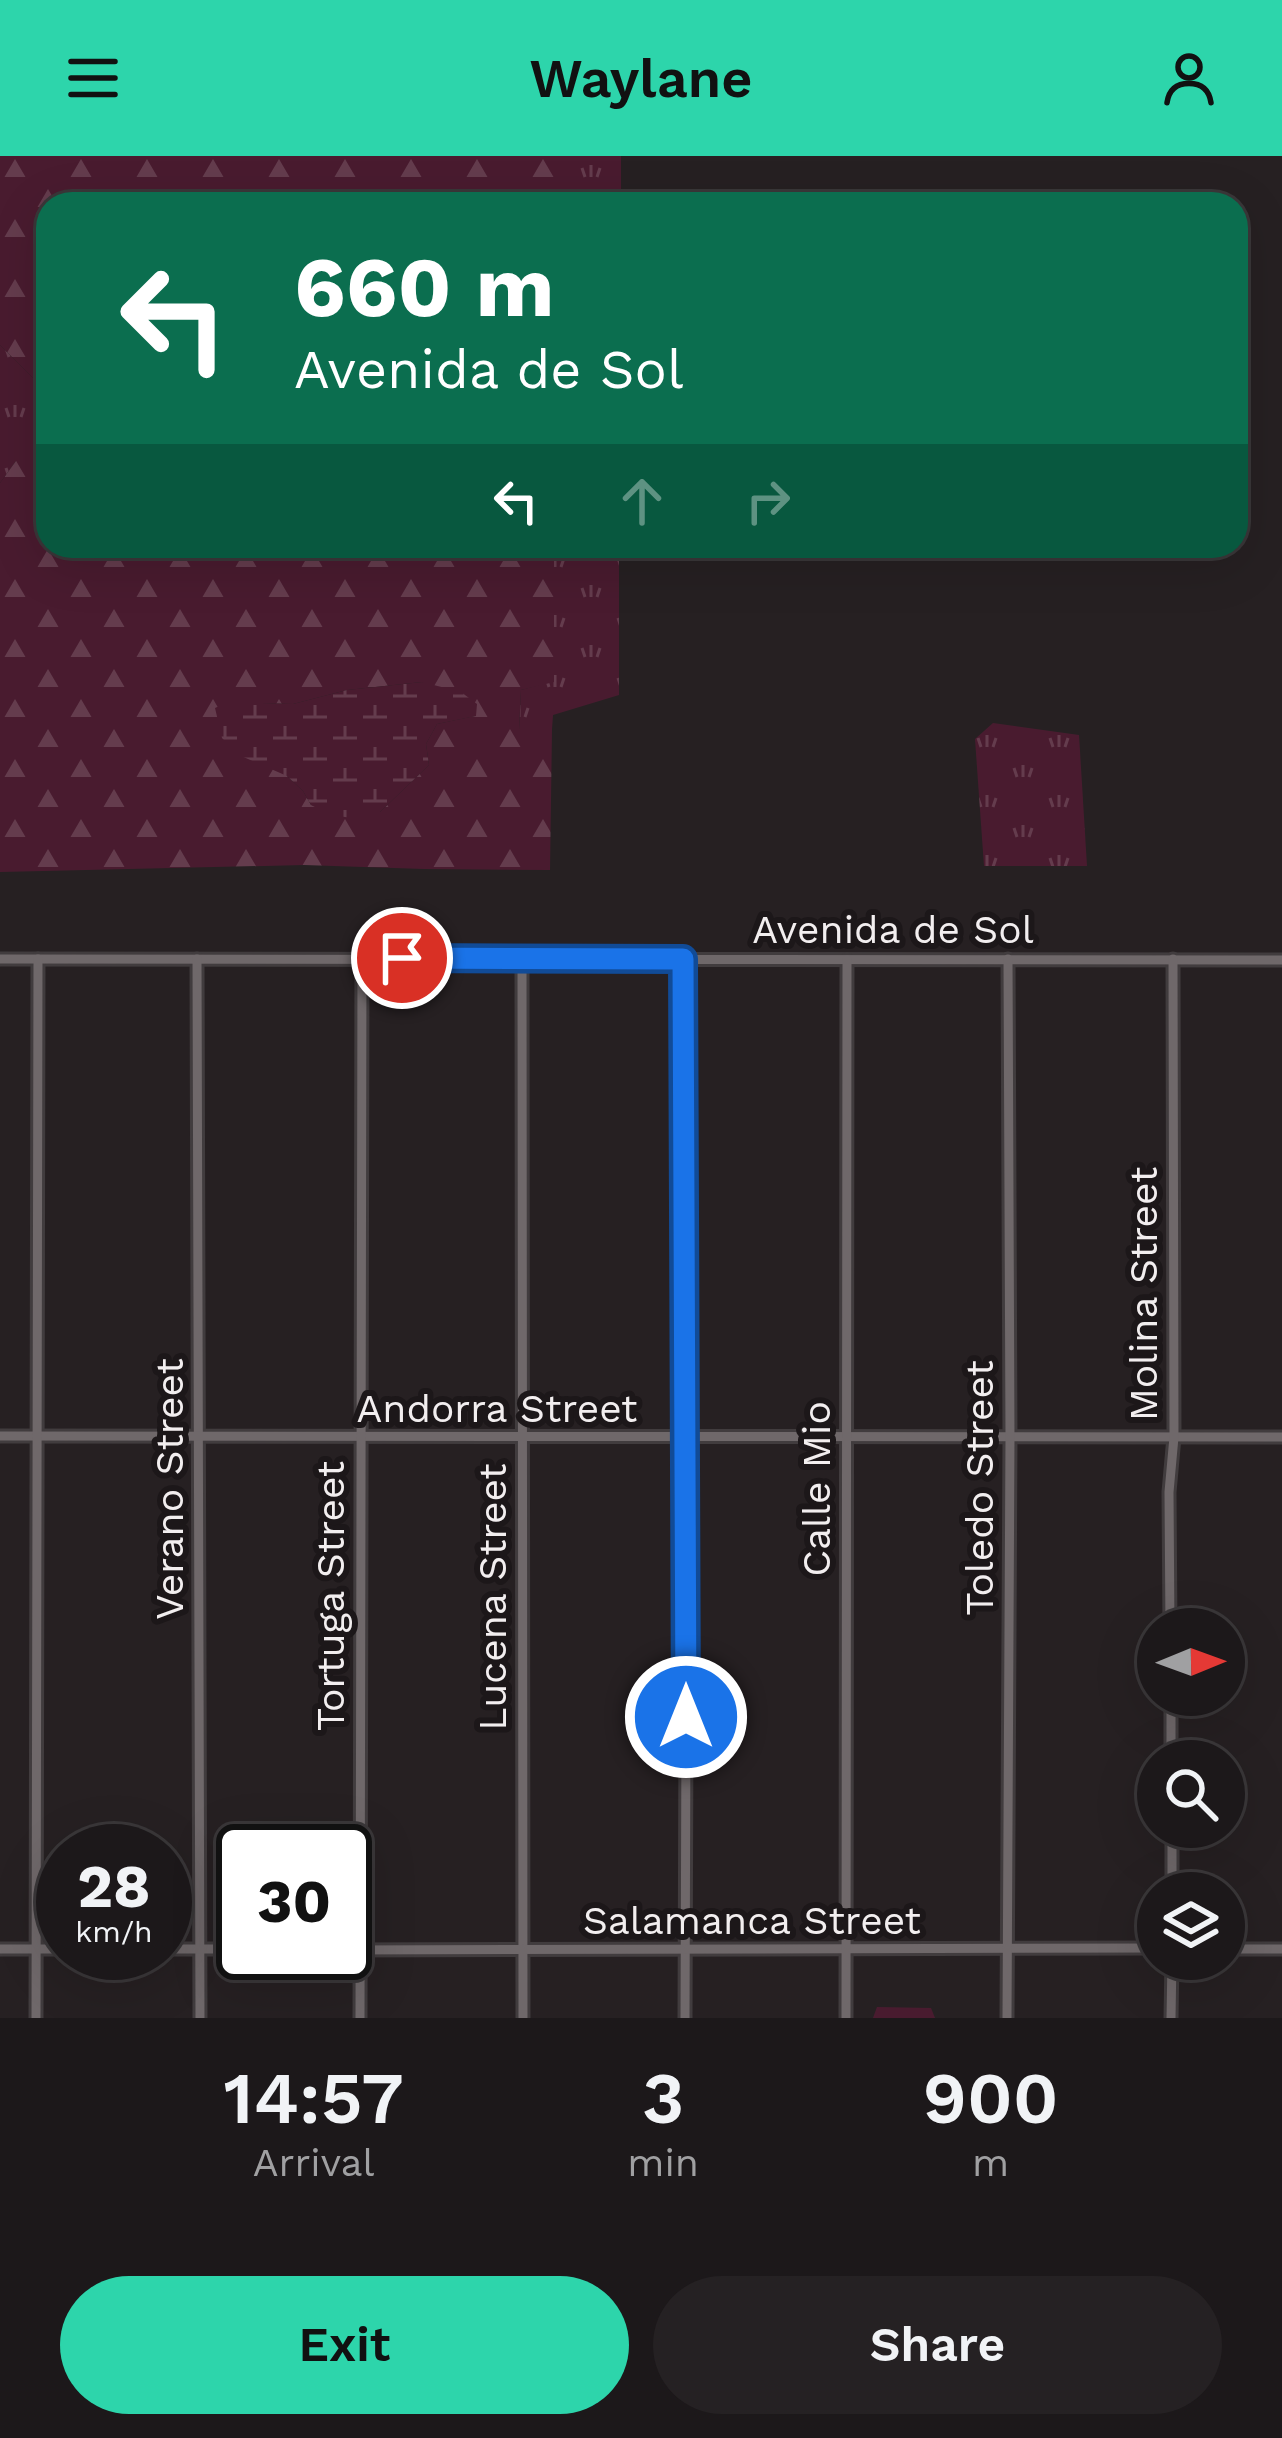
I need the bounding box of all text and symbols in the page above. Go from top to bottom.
icon: menu [60,45,126,111]
icon: person [1156,45,1222,111]
text: Waylane [530,47,752,110]
text: 660 m [294,238,555,336]
icon: left [96,240,252,396]
text: Avenida de Sol [294,338,683,401]
icon: left [483,468,549,534]
icon: ahead [609,468,675,534]
icon: right [735,468,801,534]
pin [351,907,453,1009]
street label: Avenida de Sol [752,907,1034,952]
icon: arrive [369,925,435,991]
street label: Molina Street [1121,1167,1166,1421]
street label: Verano Street [147,1358,192,1620]
street label: Toledo Street [957,1360,1002,1616]
street label: Andorra Street [357,1386,637,1431]
street label: Calle Mio [794,1401,839,1577]
street label: Tortuga Street [308,1461,353,1731]
street label: Lucena Street [470,1463,515,1731]
north arrow [1137,1608,1245,1716]
map controls [1137,1608,1245,1980]
position arrow [623,1654,749,1780]
button: search [1137,1740,1245,1848]
speed limit sign: 30 [216,1824,372,1980]
text: 28 [77,1851,151,1922]
button: layers [1137,1872,1245,1980]
street label: Salamanca Street [583,1898,921,1943]
text: km/h [75,1914,153,1949]
text: 14:57 [224,2056,404,2140]
text: 3 [642,2056,684,2140]
text: 900 [922,2056,1058,2140]
text: Arrival [253,2140,374,2185]
text: min [627,2140,699,2185]
text: m [972,2140,1009,2185]
button: Exit [60,2276,629,2414]
button: Share [653,2276,1222,2414]

